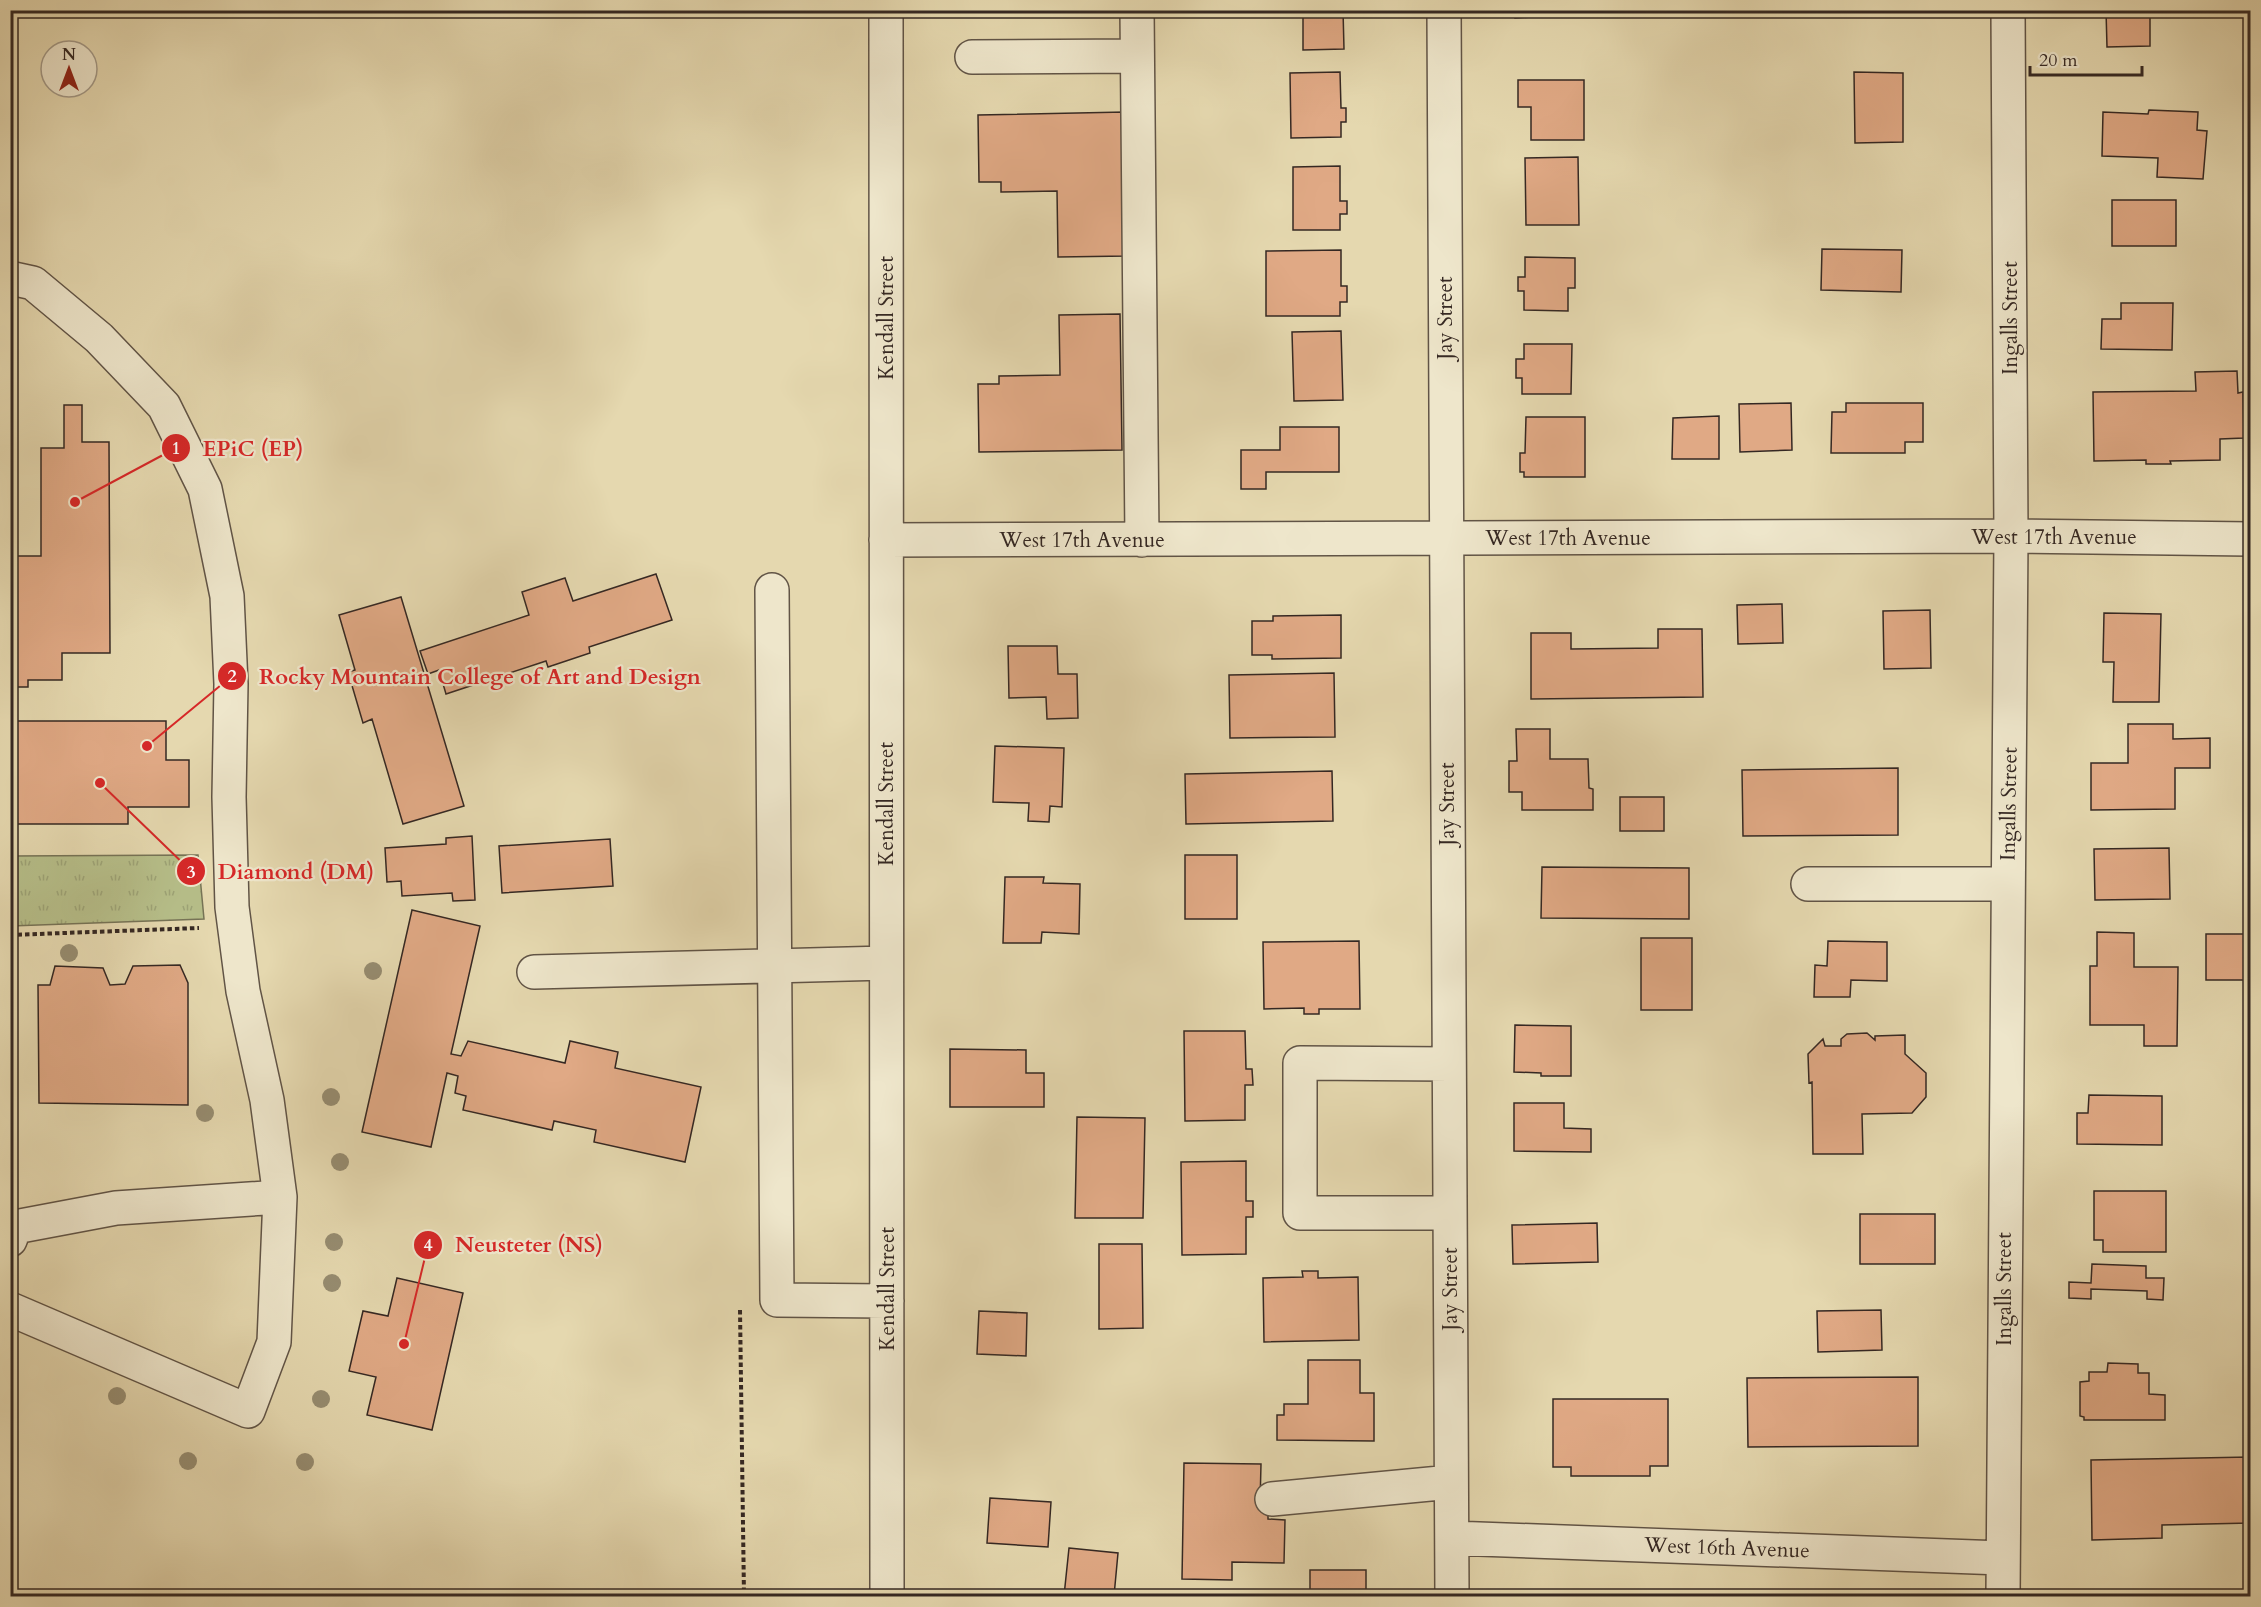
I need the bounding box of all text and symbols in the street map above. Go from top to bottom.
north arrow [39,39,99,99]
scale bar [2030,39,2142,77]
text: N [62,44,76,66]
text: 20 m [2039,48,2078,73]
street label: Kendall Street [872,256,901,380]
street label: Ingalls Street [1996,261,2025,375]
street label: Jay Street [1431,276,1460,363]
callout: EPiC (EP) [161,428,316,468]
text: EPiC (EP) [203,434,304,464]
text: 1 [171,436,181,461]
street label: West 17th Avenue [1970,523,2137,552]
street label: West 17th Avenue [1484,524,1651,553]
street label: West 17th Avenue [998,526,1165,555]
callout: Rocky Mountain College of Art and Design [217,656,713,696]
text: Rocky Mountain College of Art and Design [259,662,701,692]
text: 2 [227,664,237,689]
street label: Kendall Street [872,742,901,866]
street label: Ingalls Street [1994,746,2024,861]
street label: Jay Street [1433,762,1462,849]
callout: Diamond (DM) [176,851,386,891]
text: Diamond (DM) [218,857,374,887]
text: 3 [186,860,196,885]
callout: Neusteter (NS) [413,1225,615,1265]
street label: Kendall Street [873,1227,902,1351]
text: Neusteter (NS) [455,1230,603,1260]
street label: Ingalls Street [1990,1232,2019,1346]
text: 4 [423,1233,433,1258]
street label: Jay Street [1436,1247,1465,1334]
street label: West 16th Avenue [1643,1531,1810,1565]

